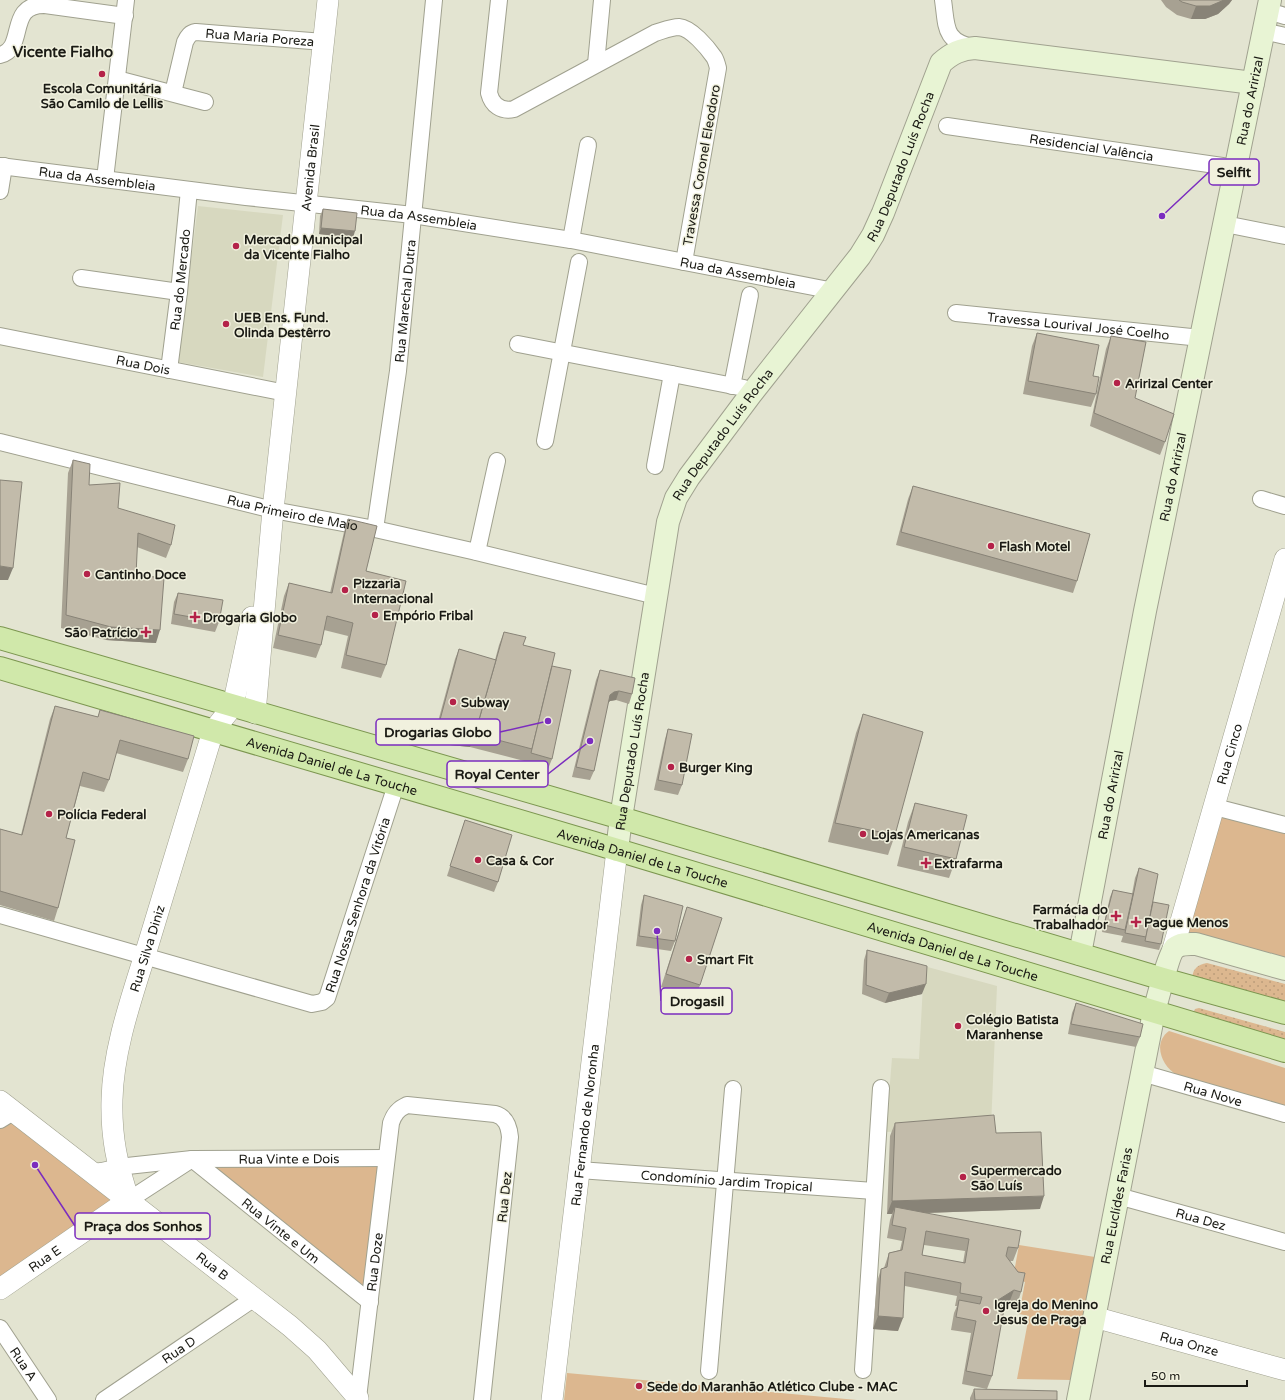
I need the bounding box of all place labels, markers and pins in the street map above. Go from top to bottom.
marker: Escola Comunitária São Camilo de Lellis [97,69,107,79]
place label: Escola Comunitária São Camilo de Lellis [41,81,163,112]
callout: Selfit [1209,159,1259,185]
place label: Mercado Municipal da Vicente Fialho [244,232,363,263]
marker: Mercado Municipal da Vicente Fialho [231,241,241,251]
place label: UEB Ens. Fund. Olinda Destêrro [234,310,331,341]
marker: UEB Ens. Fund. Olinda Destêrro [221,319,231,329]
place label: Aririzal Center [1125,376,1214,392]
marker: Aririzal Center [1112,378,1122,388]
place label: Flash Motel [999,539,1071,555]
marker: Flash Motel [986,541,996,551]
place label: Cantinho Doce [95,567,187,583]
marker: Cantinho Doce [82,569,92,579]
place label: Pizzaria Internacional [353,576,433,607]
marker: Pizzaria Internacional [340,585,350,595]
place label: Empório Fribal [383,608,473,624]
place label: Drogaria Globo [203,610,297,626]
marker: Empório Fribal [370,610,380,620]
marker: Drogaria Globo [190,612,200,622]
place label: São Patrício [65,625,138,641]
marker: São Patrício [141,627,151,637]
place label: Subway [461,695,509,711]
marker: Subway [448,697,458,707]
callout: Drogarias Globo [376,719,500,745]
place label: Burger King [679,760,753,776]
callout: Royal Center [447,761,548,787]
marker: Burger King [666,762,676,772]
place label: Polícia Federal [57,807,147,823]
marker: Polícia Federal [44,809,54,819]
place label: Lojas Americanas [871,827,979,843]
marker: Lojas Americanas [858,829,868,839]
place label: Casa & Cor [486,853,555,869]
marker: Casa & Cor [473,855,483,865]
place label: Extrafarma [934,856,1003,872]
marker: Extrafarma [921,858,931,868]
place label: Farmácia do Trabalhador [1033,902,1109,933]
marker: Farmácia do Trabalhador [1111,911,1121,921]
place label: Pague Menos [1144,915,1228,931]
marker: Pague Menos [1131,917,1141,927]
place label: Smart Fit [697,952,753,968]
marker: Smart Fit [684,954,694,964]
callout: Drogasil [661,988,732,1014]
place label: Colégio Batista Maranhense [966,1012,1059,1043]
marker: Colégio Batista Maranhense [953,1021,963,1031]
place label: Supermercado São Luís [971,1163,1062,1194]
marker: Supermercado São Luís [958,1172,968,1182]
callout: Praça dos Sonhos [75,1213,210,1239]
place label: Igreja do Menino Jesus de Praga [993,1297,1098,1328]
marker: Igreja do Menino Jesus de Praga [981,1306,991,1316]
place label: Sede do Maranhão Atlético Clube - MAC [647,1379,898,1395]
marker: Sede do Maranhão Atlético Clube - MAC [634,1381,644,1391]

